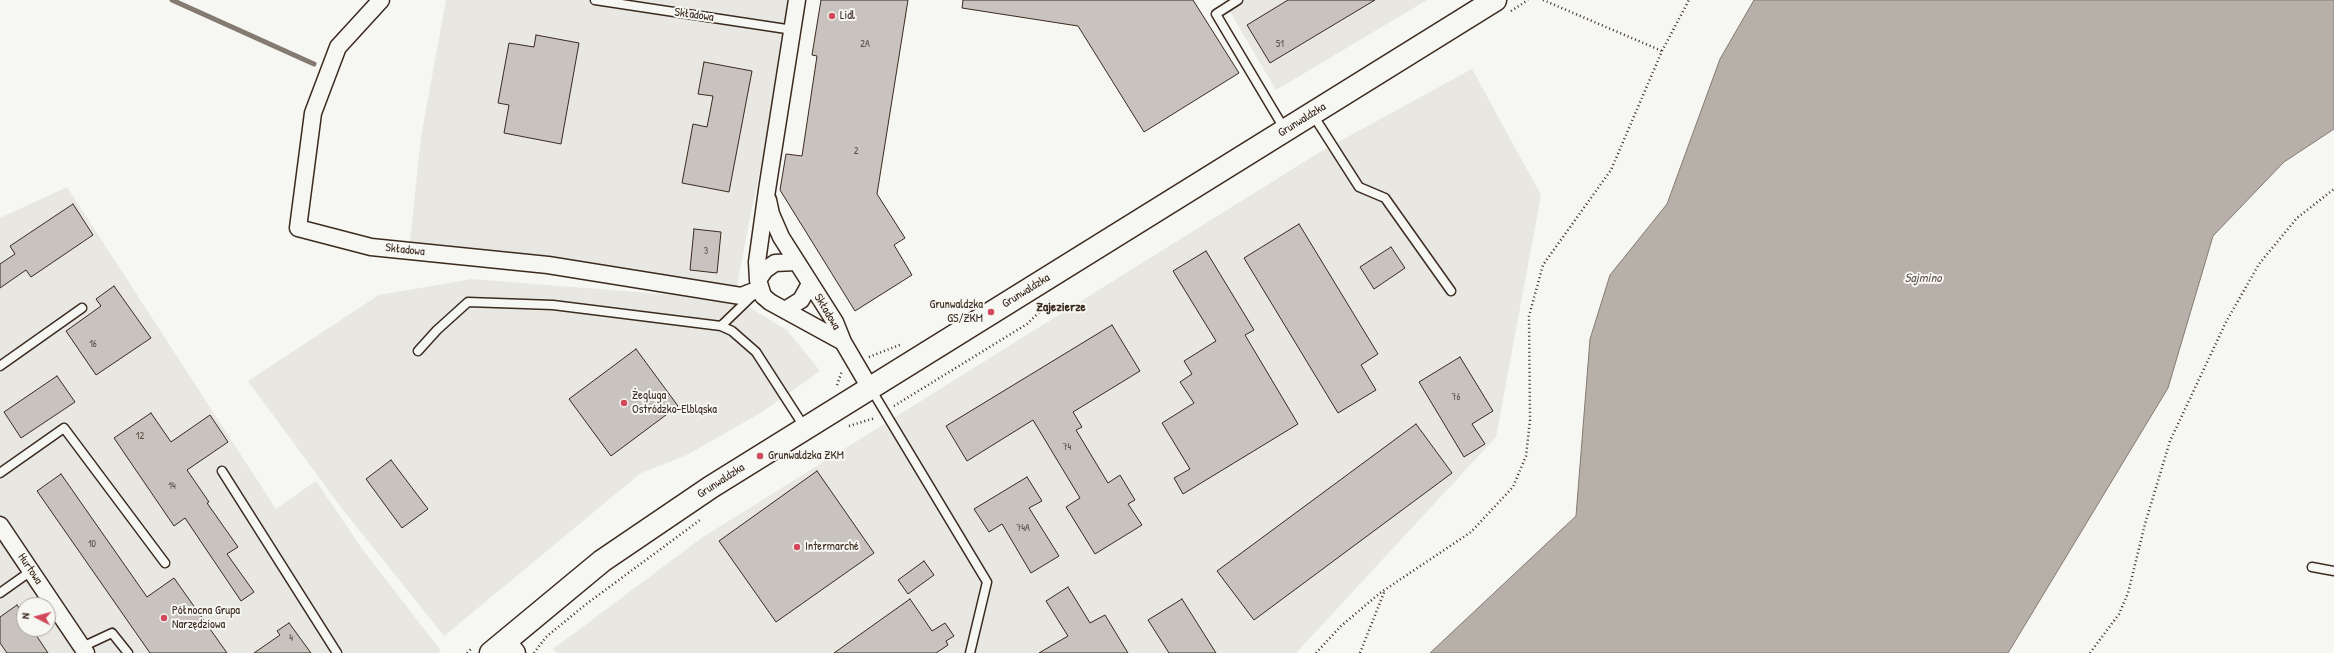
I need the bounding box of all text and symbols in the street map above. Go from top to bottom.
street label: Składowa [673,5,715,25]
place label: Lidl [840,9,855,23]
marker: Lidl [827,11,837,21]
house number: 2A [860,38,870,50]
house number: 51 [1276,38,1284,50]
street label: Grunwaldzka [1275,100,1329,140]
house number: 2 [854,145,858,157]
street label: Składowa [385,241,425,259]
house number: 3 [704,245,708,257]
street label: Grunwaldzka [999,271,1053,311]
water label: Sajmino [1905,271,1941,287]
street label: Składowa [811,291,843,333]
place label: Grunwaldzka GS/ZKM [929,298,983,326]
district label: Zajezierze [1036,300,1086,316]
marker: Grunwaldzka GS/ZKM [986,307,996,317]
house number: 16 [89,338,97,350]
place label: Żegluga Ostródzko-Elbląska [632,389,717,417]
house number: 76 [1452,391,1460,403]
marker: Żegluga Ostródzko-Elbląska [619,398,629,408]
house number: 12 [136,430,144,442]
house number: 74 [1063,441,1071,453]
place label: Grunwaldzka ZKM [768,449,844,463]
marker: Grunwaldzka ZKM [755,451,765,461]
street label: Grunwaldzka [695,460,747,502]
house number: 14 [168,480,176,492]
house number: 74A [1016,522,1030,534]
house number: 10 [88,538,96,550]
place label: Intermarché [805,540,859,554]
marker: Intermarché [792,542,802,552]
street label: Hurtowa [14,551,46,587]
north arrow [16,597,56,637]
place label: Północna Grupa Narzędziowa [172,604,240,632]
text: N [18,612,32,620]
marker: Północna Grupa Narzędziowa [159,613,169,623]
house number: 4 [289,632,293,644]

